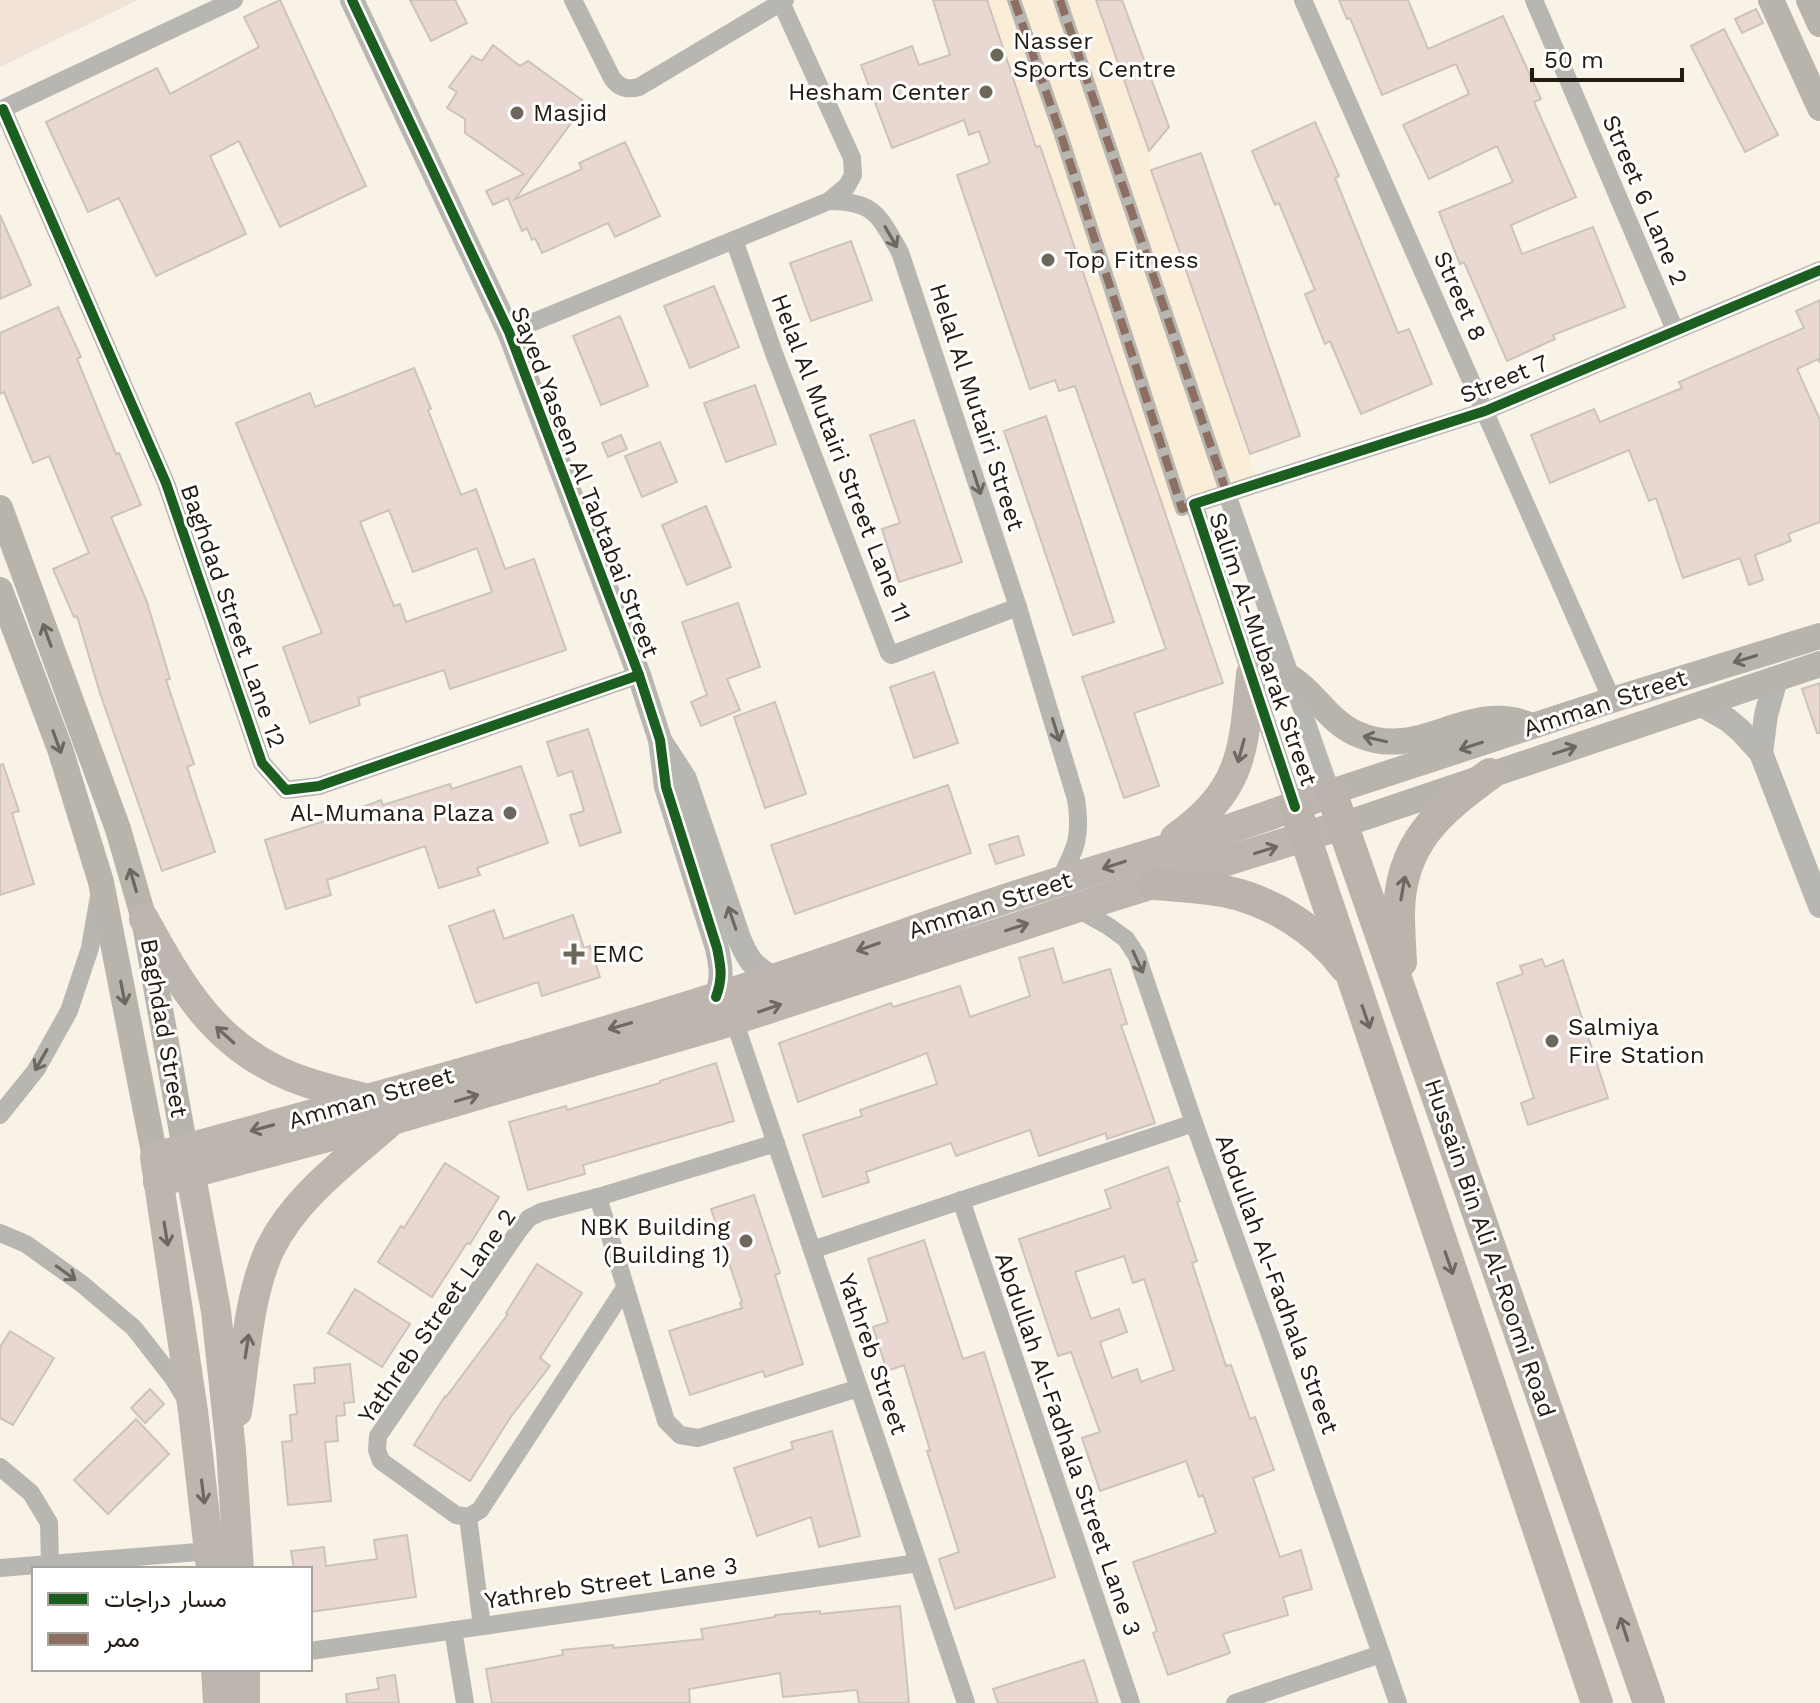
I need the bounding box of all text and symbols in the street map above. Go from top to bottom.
place label: Nasser Sports Centre [1013,27,1176,83]
scale bar [1532,32,1682,82]
marker: Nasser Sports Centre [988,46,1006,64]
text: 50 m [1544,46,1604,74]
place label: Hesham Center [788,78,970,106]
marker: Hesham Center [977,83,995,101]
place label: Masjid [533,99,607,127]
marker: Masjid [508,104,526,122]
street label: Street 6 Lane 2 [1597,111,1693,289]
one-way arrow [884,225,899,249]
place label: Top Fitness [1064,246,1199,274]
street label: Street 8 [1428,247,1492,345]
marker: Top Fitness [1039,251,1057,269]
street label: Helal Al Mutairi Street [924,280,1030,534]
street label: Helal Al Mutairi Street Lane 11 [765,290,917,626]
street label: Sayed Yaseen Al Tabtabai Street [505,303,665,661]
street label: Street 7 [1456,349,1552,409]
one-way arrow [970,470,985,495]
street label: Baghdad Street Lane 12 [175,481,291,751]
street label: Salim Al-Mubarak Street [1203,509,1323,789]
one-way arrow [39,623,53,648]
one-way arrow [1733,652,1759,667]
street label: Amman Street [1520,663,1690,743]
one-way arrow [1049,718,1064,743]
one-way arrow [51,729,66,754]
one-way arrow [1363,731,1388,746]
one-way arrow [1233,737,1248,763]
one-way arrow [1459,740,1484,755]
one-way arrow [1552,741,1577,756]
place label: Al-Mumana Plaza [290,799,494,827]
marker: Al-Mumana Plaza [501,804,519,822]
one-way arrow [1253,841,1278,856]
one-way arrow [1102,858,1127,873]
street label: Amman Street [905,865,1075,945]
one-way arrow [125,868,140,894]
one-way arrow [1396,875,1411,901]
one-way arrow [724,906,739,931]
one-way arrow [1005,919,1030,934]
street label: Baghdad Street [134,936,194,1120]
place label: EMC [592,940,644,968]
one-way arrow [855,940,880,955]
marker: EMC [563,943,585,965]
one-way arrow [1132,949,1147,974]
one-way arrow [116,980,131,1005]
one-way arrow [758,1000,783,1015]
one-way arrow [1360,1004,1375,1029]
place label: Salmiya Fire Station [1568,1013,1705,1069]
one-way arrow [607,1019,633,1034]
one-way arrow [215,1026,235,1044]
marker: Salmiya Fire Station [1543,1032,1561,1050]
one-way arrow [33,1048,49,1071]
street label: Amman Street [285,1061,457,1135]
street label: Hussain Bin Ali Al-Roomi Road [1419,1075,1561,1421]
one-way arrow [454,1090,480,1105]
one-way arrow [250,1122,276,1137]
street label: Abdullah Al-Fadhala Street [1210,1130,1344,1438]
street label: Yathreb Street Lane 2 [352,1203,522,1429]
place label: NBK Building (Building 1) [580,1213,730,1269]
one-way arrow [159,1221,174,1247]
marker: NBK Building (Building 1) [737,1232,755,1250]
street label: Abdullah Al-Fadhala Street Lane 3 [989,1249,1147,1639]
one-way arrow [1443,1251,1458,1276]
one-way arrow [55,1265,77,1281]
street label: Yathreb Street [832,1270,914,1438]
one-way arrow [240,1333,255,1359]
one-way arrow [195,1478,210,1505]
street label: Yathreb Street Lane 3 [483,1551,739,1615]
legend [32,1567,312,1671]
text: مسار دراجات [104,1585,227,1614]
one-way arrow [1616,1617,1631,1642]
text: ممر [103,1625,140,1654]

